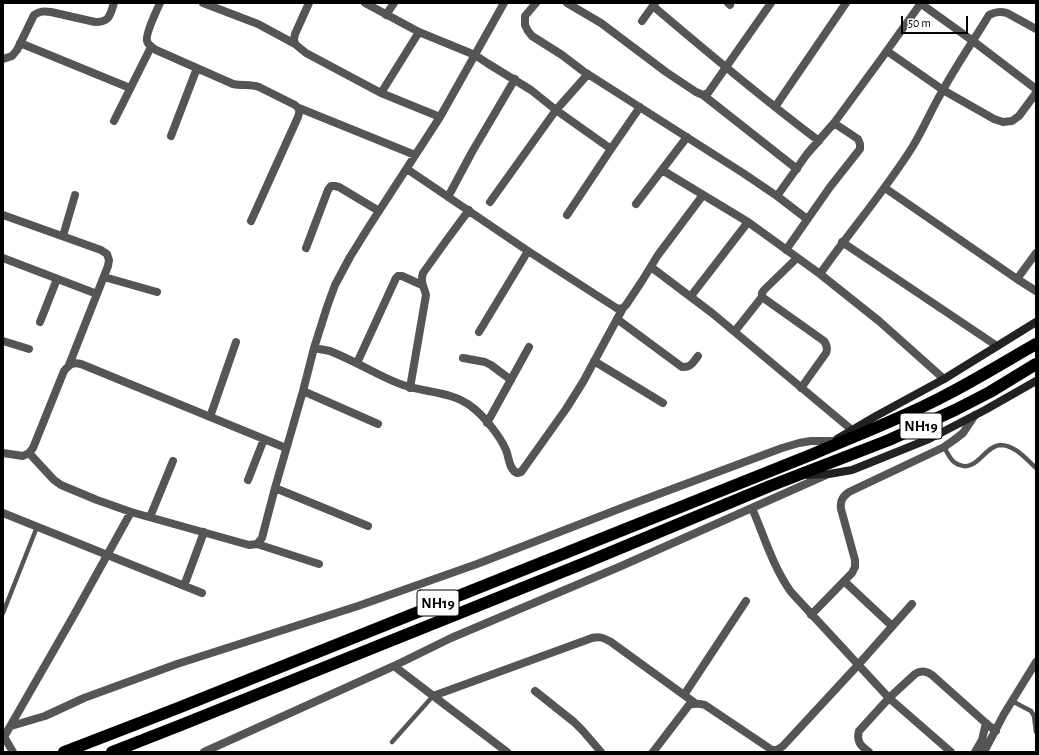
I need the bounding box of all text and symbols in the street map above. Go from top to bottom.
scale bar [903,8,970,34]
text: 50 m [908,17,931,29]
road number: NH19 [900,413,942,439]
road number: NH19 [417,590,459,616]

